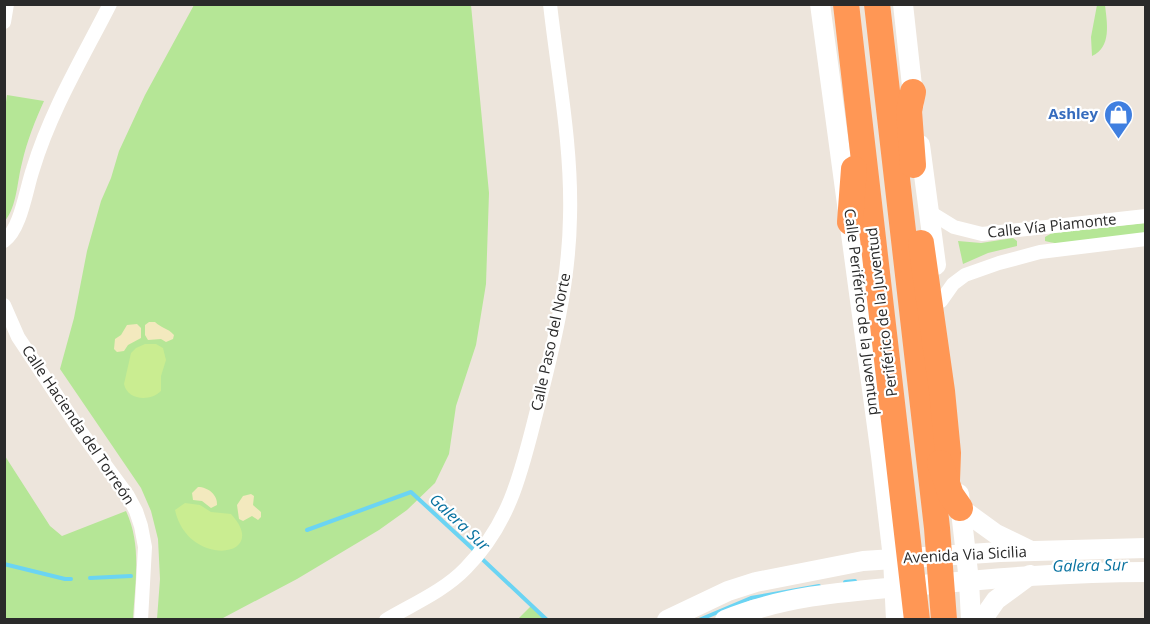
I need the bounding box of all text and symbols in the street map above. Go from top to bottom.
shop icon: Ashley [1103,98,1135,140]
place label: Ashley [1048,103,1098,123]
street label: Calle Periférico de la Juventud [840,208,884,416]
street label: Calle Vía Piamonte [986,208,1117,242]
street label: Periférico de la Juventud [863,226,901,398]
street label: Calle Paso del Norte [526,271,574,413]
street label: Calle Hacienda del Torreón [18,341,140,508]
water label: Galera Sur [425,488,495,556]
street label: Avenida Via Sicilia [903,541,1027,567]
water label: Galera Sur [1052,553,1128,577]

